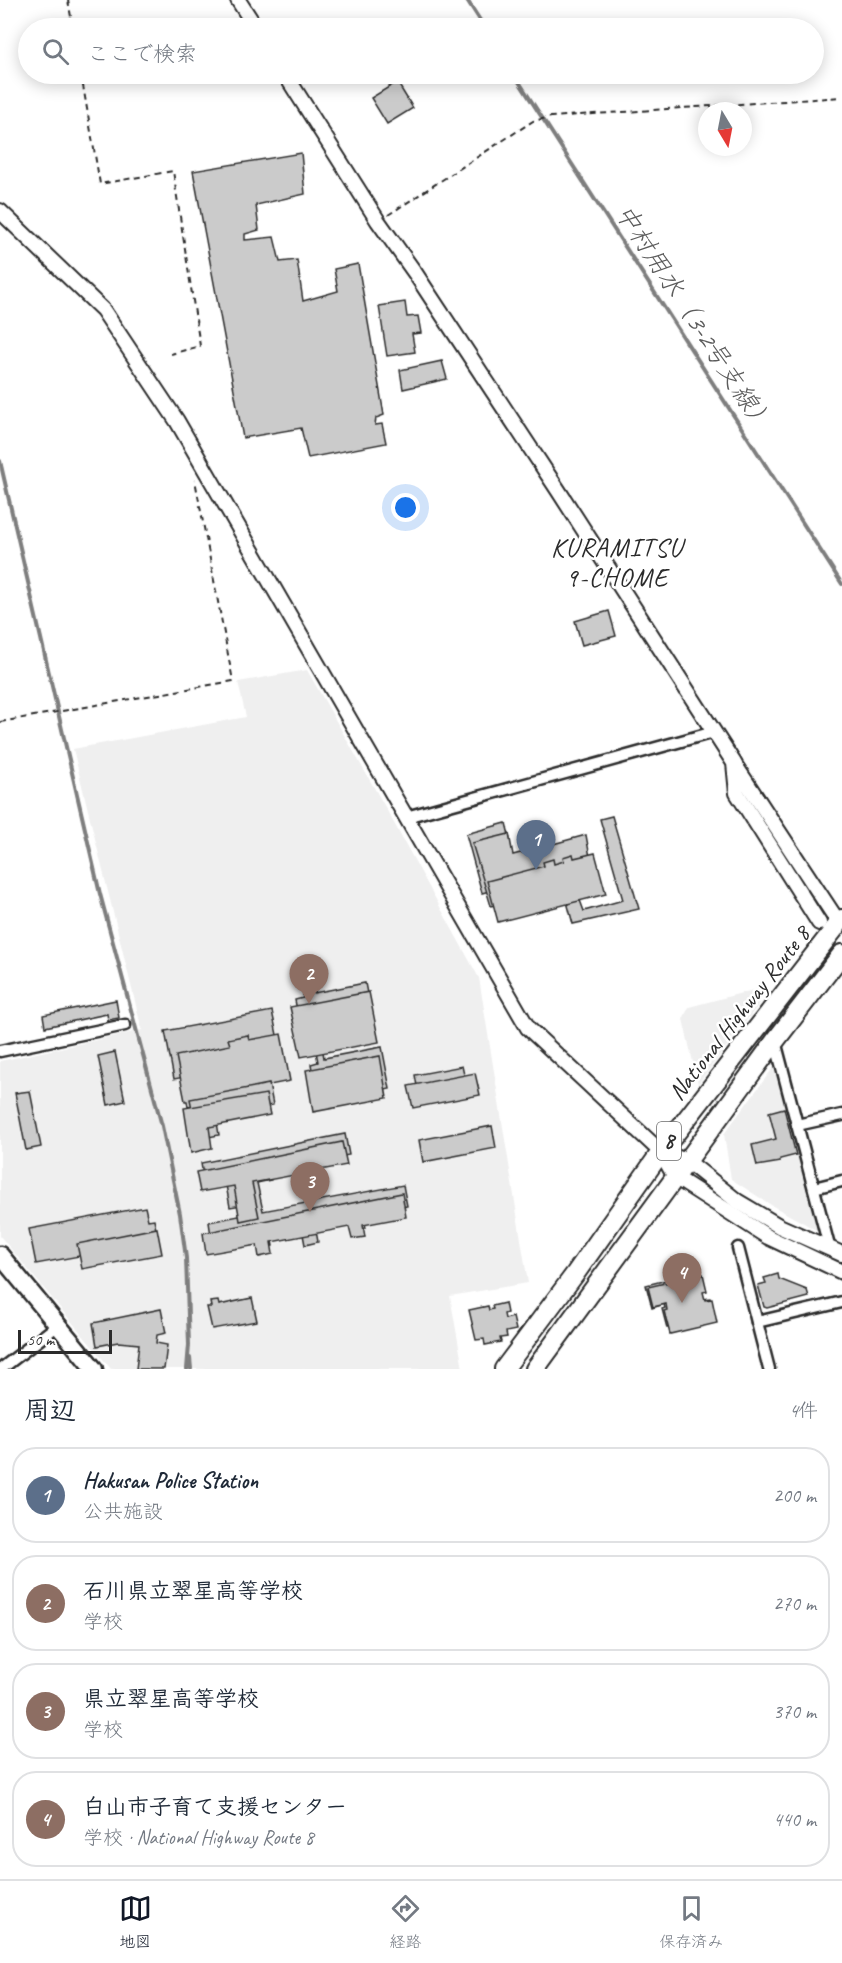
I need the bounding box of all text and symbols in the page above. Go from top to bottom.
search box [18,18,824,84]
icon: search [39,35,72,68]
text: ここで検索 [87,40,197,68]
north arrow [698,102,752,156]
water label: 中村用水（3-2号支線） [608,198,780,438]
your location [391,493,420,522]
district label: KURAMITSU 9-CHOME [551,531,686,594]
pin: 1 [516,820,556,870]
street label: National Highway Route 8 [662,918,818,1106]
pin: 2 [290,954,328,1004]
road number: 8 [657,1122,681,1160]
pin: 3 [290,1162,330,1212]
pin: 4 [662,1254,702,1303]
scale bar [18,1327,112,1354]
text: 50 m [27,1330,54,1350]
text: 周辺 [24,1394,76,1427]
text: 4件 [789,1398,818,1423]
text: Hakusan Police Station [83,1467,258,1495]
text: 1 [41,1483,50,1508]
text: 200 m [773,1483,816,1508]
text: 公共施設 [83,1499,163,1524]
text: 石川県立翠星高等学校 [83,1577,303,1605]
text: 2 [41,1591,50,1616]
text: 270 m [773,1591,816,1616]
text: 学校 [83,1609,123,1634]
text: 県立翠星高等学校 [83,1685,259,1713]
text: 3 [41,1699,50,1724]
text: 370 m [773,1699,816,1724]
text: 学校 [83,1717,123,1742]
text: 白山市子育て支援センター [83,1793,347,1821]
text: 4 [41,1807,50,1832]
text: 440 m [773,1807,816,1832]
text: 学校 · National Highway Route 8 [83,1825,314,1850]
tab: 地図 [119,1892,152,1952]
tab: 経路 [389,1892,422,1952]
tab: 保存済み [659,1892,723,1952]

